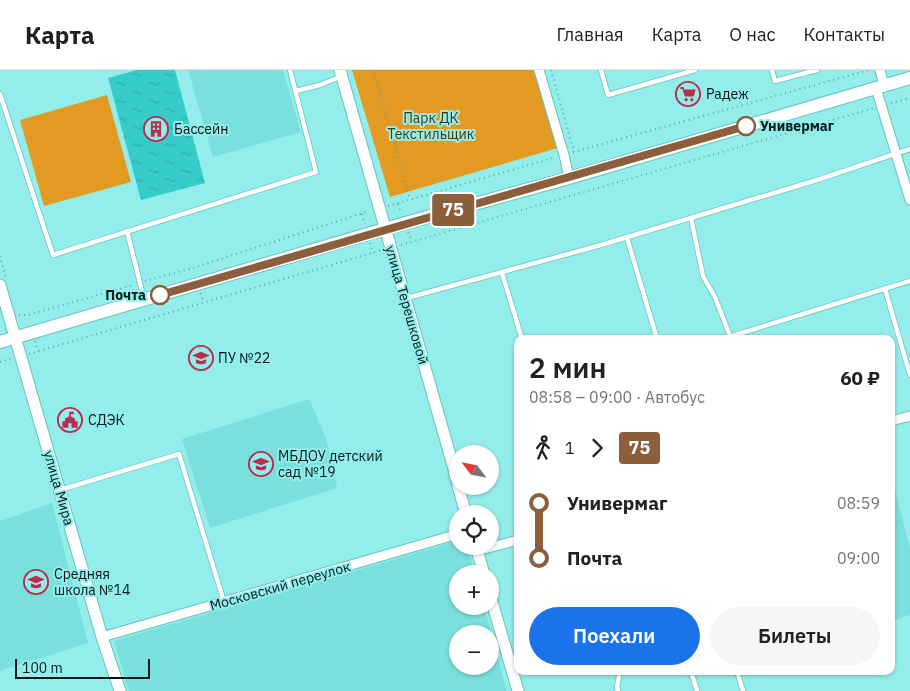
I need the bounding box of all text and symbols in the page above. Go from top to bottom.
text: Карта [25,19,95,51]
text: Главная [556,23,624,46]
text: Карта [652,23,701,46]
text: О нас [729,23,776,46]
text: Контакты [804,23,885,46]
supermarket icon: Радеж [675,81,701,107]
place label: Радеж [706,85,749,103]
park label: Парк ДК Текстильщик [388,109,475,143]
building icon: Бассейн [143,116,169,142]
marker: Универмаг [736,116,756,136]
place label: Универмаг [760,117,834,135]
place label: Бассейн [174,120,228,138]
line badge: 75 [430,194,476,226]
text: 75 [442,198,464,221]
street label: улица Терешковой [381,243,433,367]
marker: Почта [150,285,170,305]
place label: Почта [105,286,146,304]
school or university icon: ПУ №22 [188,345,214,371]
place label: ПУ №22 [218,349,271,367]
text: 2 мин [529,349,606,386]
text: 60 ₽ [840,366,880,390]
text: 08:58 – 09:00 · Автобус [529,387,705,407]
public building icon: СДЭК [57,407,83,433]
place label: СДЭК [88,411,125,429]
icon: walk [529,434,557,462]
icon: forward [583,434,611,462]
text: 75 [629,436,650,459]
text: 1 [565,438,575,458]
north arrow [449,445,499,495]
map controls [449,445,499,675]
place label: МБДОУ детский сад №19 [278,447,383,481]
street label: улица Мира [40,448,78,528]
school or university icon: МБДОУ детский сад №19 [248,451,274,477]
text: Универмаг [567,491,667,515]
text: 08:59 [837,493,880,513]
button: locate [449,505,499,555]
text: Почта [567,546,622,570]
text: 09:00 [837,548,880,568]
street label: Московский переулок [208,557,353,615]
place label: Средняя школа №14 [54,565,130,599]
button: + [449,565,499,615]
school or university icon: Средняя школа №14 [23,569,49,595]
button: Поехали [529,607,700,665]
button: Билеты [710,607,880,665]
button: − [449,625,499,675]
scale bar [15,656,150,679]
text: 100 m [22,659,63,677]

